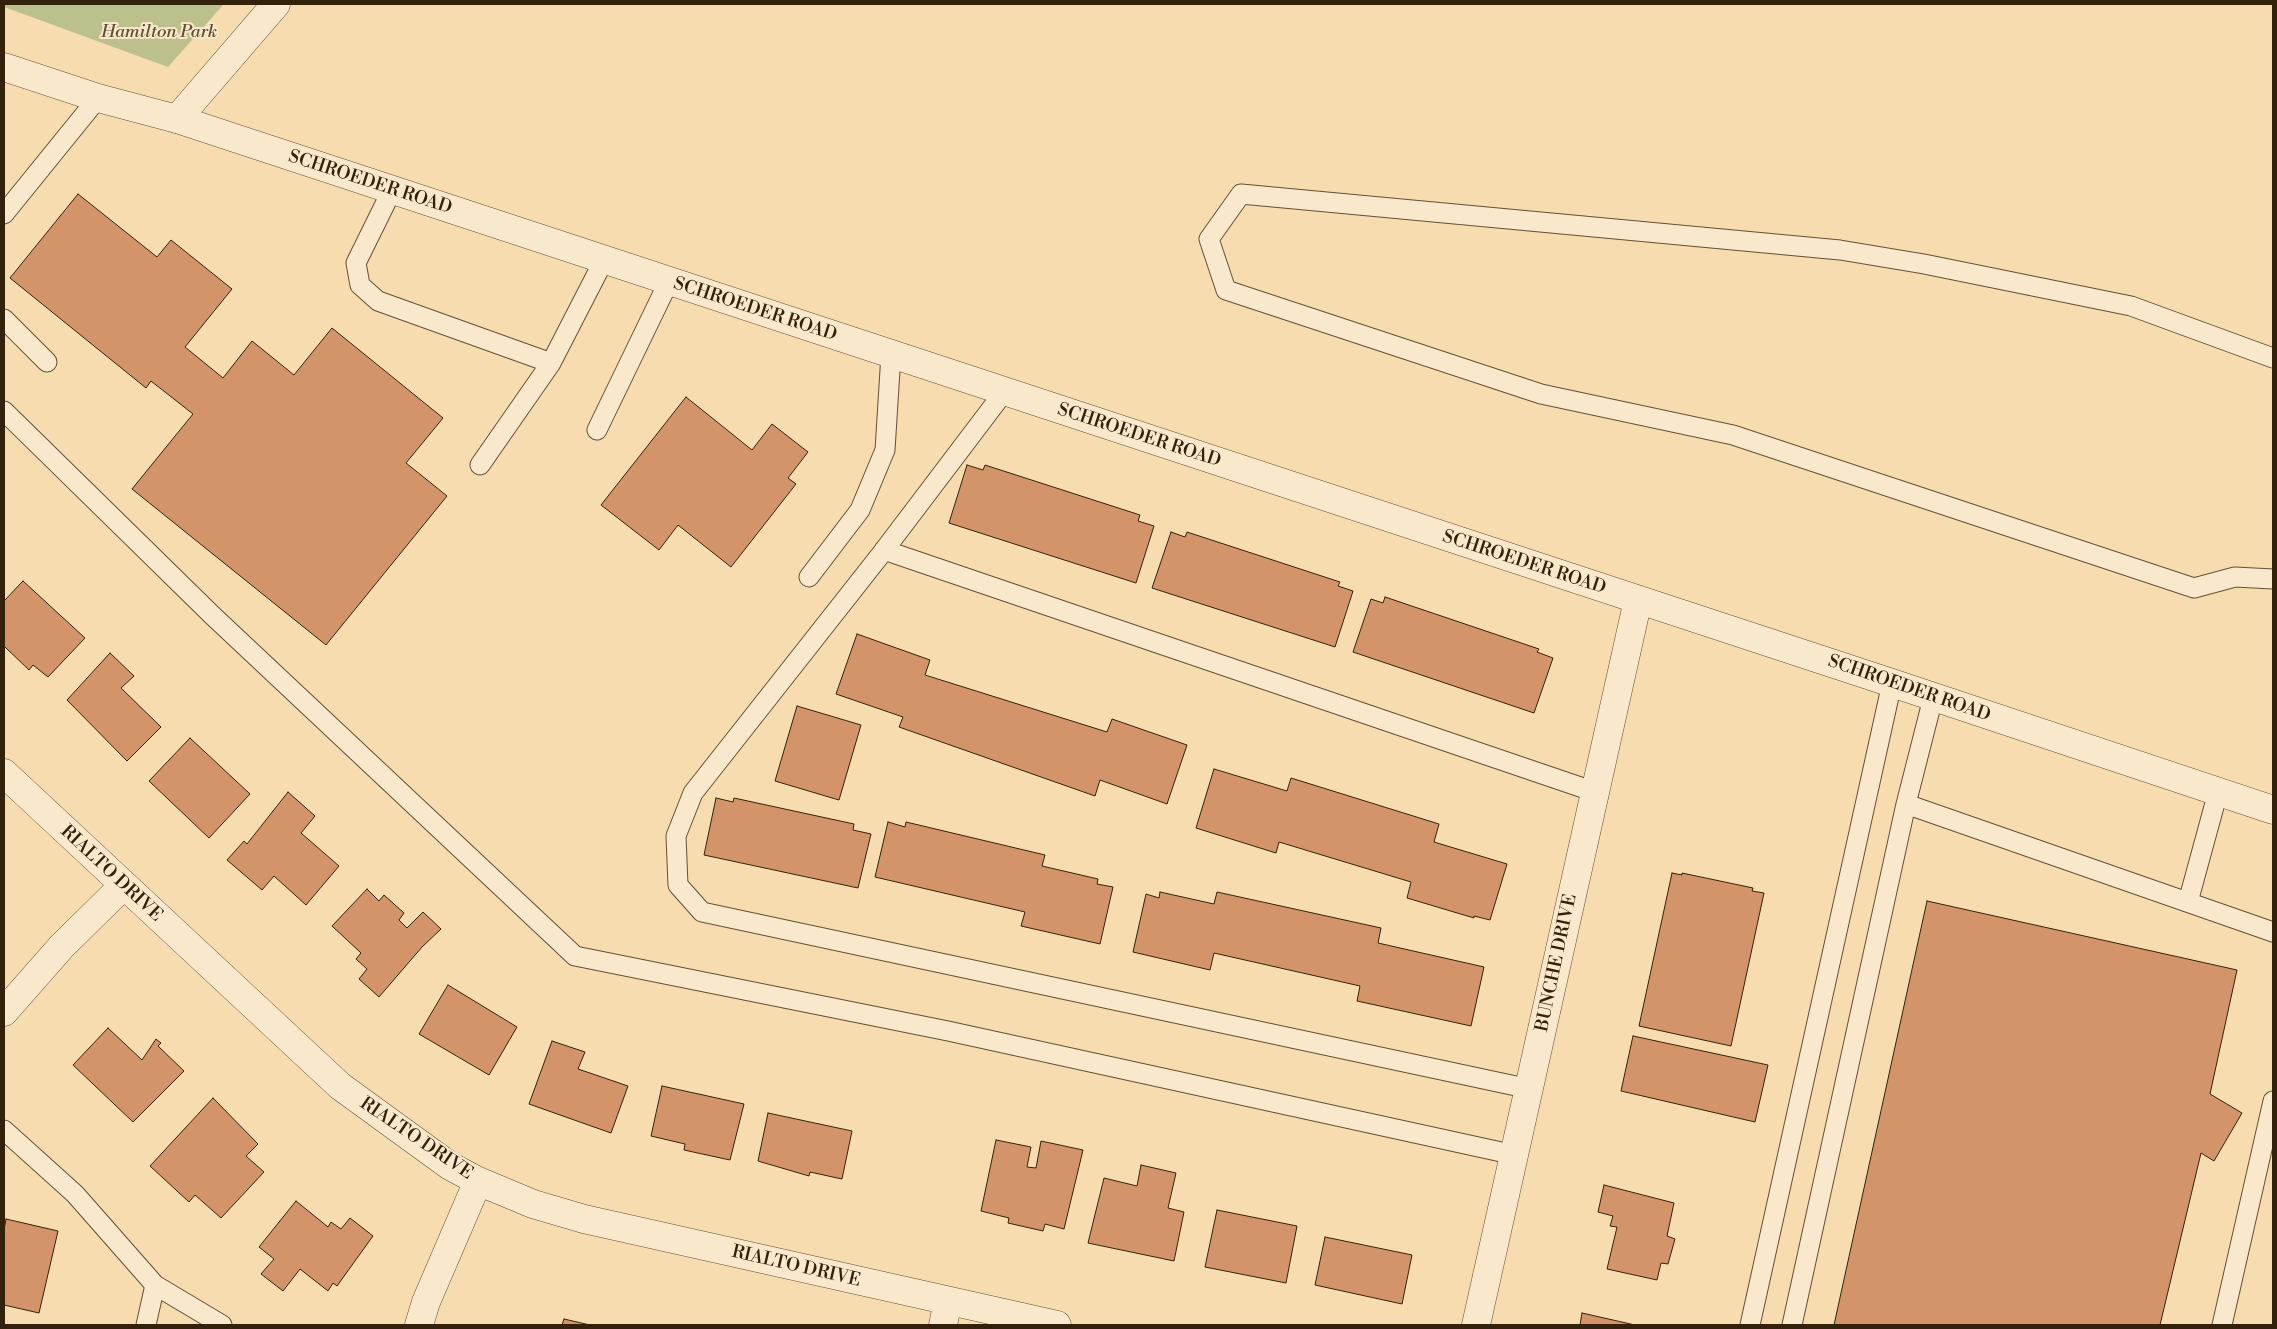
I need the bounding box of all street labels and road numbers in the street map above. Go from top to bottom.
street label: SCHROEDER ROAD [286,146,454,220]
street label: SCHROEDER ROAD [671,273,839,347]
street label: SCHROEDER ROAD [1055,399,1223,473]
street label: SCHROEDER ROAD [1440,526,1608,600]
street label: SCHROEDER ROAD [1825,651,1993,727]
street label: RIALTO DRIVE [56,821,166,927]
street label: BUNCHE DRIVE [1532,892,1582,1034]
street label: RIALTO DRIVE [355,1093,477,1185]
street label: RIALTO DRIVE [729,1242,863,1292]

